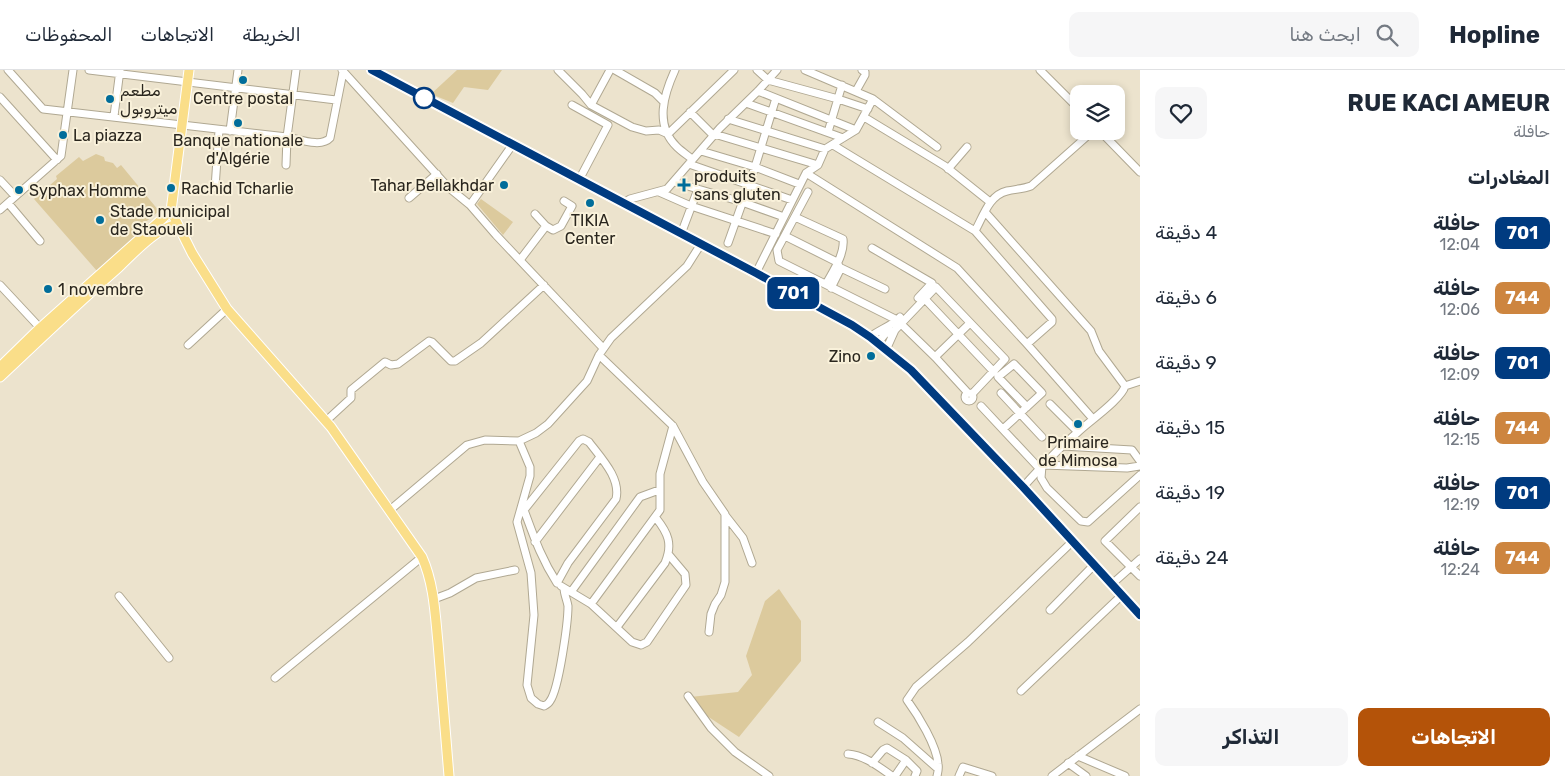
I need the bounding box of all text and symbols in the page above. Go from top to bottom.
search box [1069,12,1419,57]
icon: search [1373,21,1401,49]
text: Hopline [1449,21,1540,49]
text: ابحث هنا [1289,23,1361,46]
text: المحفوظات [25,24,112,46]
text: الاتجاهات [140,24,214,46]
text: الخريطة [242,24,301,46]
marker: Centre postal [237,74,249,86]
place label: مطعم ميتروبول [120,81,177,119]
map controls [1070,85,1125,140]
button: layers [1070,85,1125,140]
unlabelled marker [413,87,435,109]
button: heart [1155,87,1207,139]
place label: Centre postal [193,89,293,108]
text: RUE KACI AMEUR [1347,89,1550,117]
marker: مطعم ميتروبول [104,93,116,105]
marker: Banque nationale d'Algérie [232,117,244,129]
text: حافلة [1513,122,1550,141]
place label: La piazza [73,126,142,145]
marker: La piazza [57,129,69,141]
place label: Banque nationale d'Algérie [173,131,303,168]
text: المغادرات [1468,166,1550,189]
place label: produits sans gluten [694,167,781,204]
place label: Tahar Bellakhdar [370,176,494,195]
place label: Rachid Tcharlie [181,179,294,198]
marker: Tahar Bellakhdar [498,179,510,191]
marker: produits sans gluten [678,179,690,191]
place label: Syphax Homme [29,181,146,200]
marker: Rachid Tcharlie [165,182,177,194]
marker: Syphax Homme [13,184,25,196]
marker: TIKIA Center [584,197,596,209]
place label: Stade municipal de Staoueli [110,202,230,239]
place label: TIKIA Center [565,211,615,248]
text: حافلة [1433,212,1480,235]
marker: Stade municipal de Staoueli [94,214,106,226]
text: 4 دقيقة [1155,221,1217,244]
text: 701 [1507,222,1538,244]
text: 12:04 [1440,235,1480,254]
line badge: 701 [764,277,822,309]
text: حافلة [1433,277,1480,300]
place label: 1 novembre [58,280,144,299]
text: 701 [777,282,809,304]
marker: 1 novembre [42,283,54,295]
text: 6 دقيقة [1155,286,1217,309]
text: 744 [1505,287,1540,309]
text: 12:06 [1440,300,1480,319]
text: حافلة [1433,342,1480,365]
place label: Zino [829,347,861,366]
marker: Zino [865,350,877,362]
text: 9 دقيقة [1155,351,1217,374]
text: 701 [1507,352,1538,374]
text: 12:09 [1440,365,1480,384]
text: حافلة [1433,407,1480,430]
text: 15 دقيقة [1155,416,1225,439]
text: 744 [1505,417,1540,439]
marker: Primaire de Mimosa [1072,418,1084,430]
text: 12:15 [1443,430,1480,449]
place label: Primaire de Mimosa [1038,433,1118,470]
text: حافلة [1433,472,1480,495]
text: 19 دقيقة [1155,481,1225,504]
text: 701 [1507,482,1538,504]
text: 12:19 [1443,495,1480,514]
text: حافلة [1433,537,1480,560]
text: 24 دقيقة [1155,546,1229,569]
text: 744 [1505,547,1540,569]
text: 12:24 [1440,560,1480,579]
button: التذاكر [1155,708,1348,766]
button: الاتجاهات [1358,708,1550,766]

